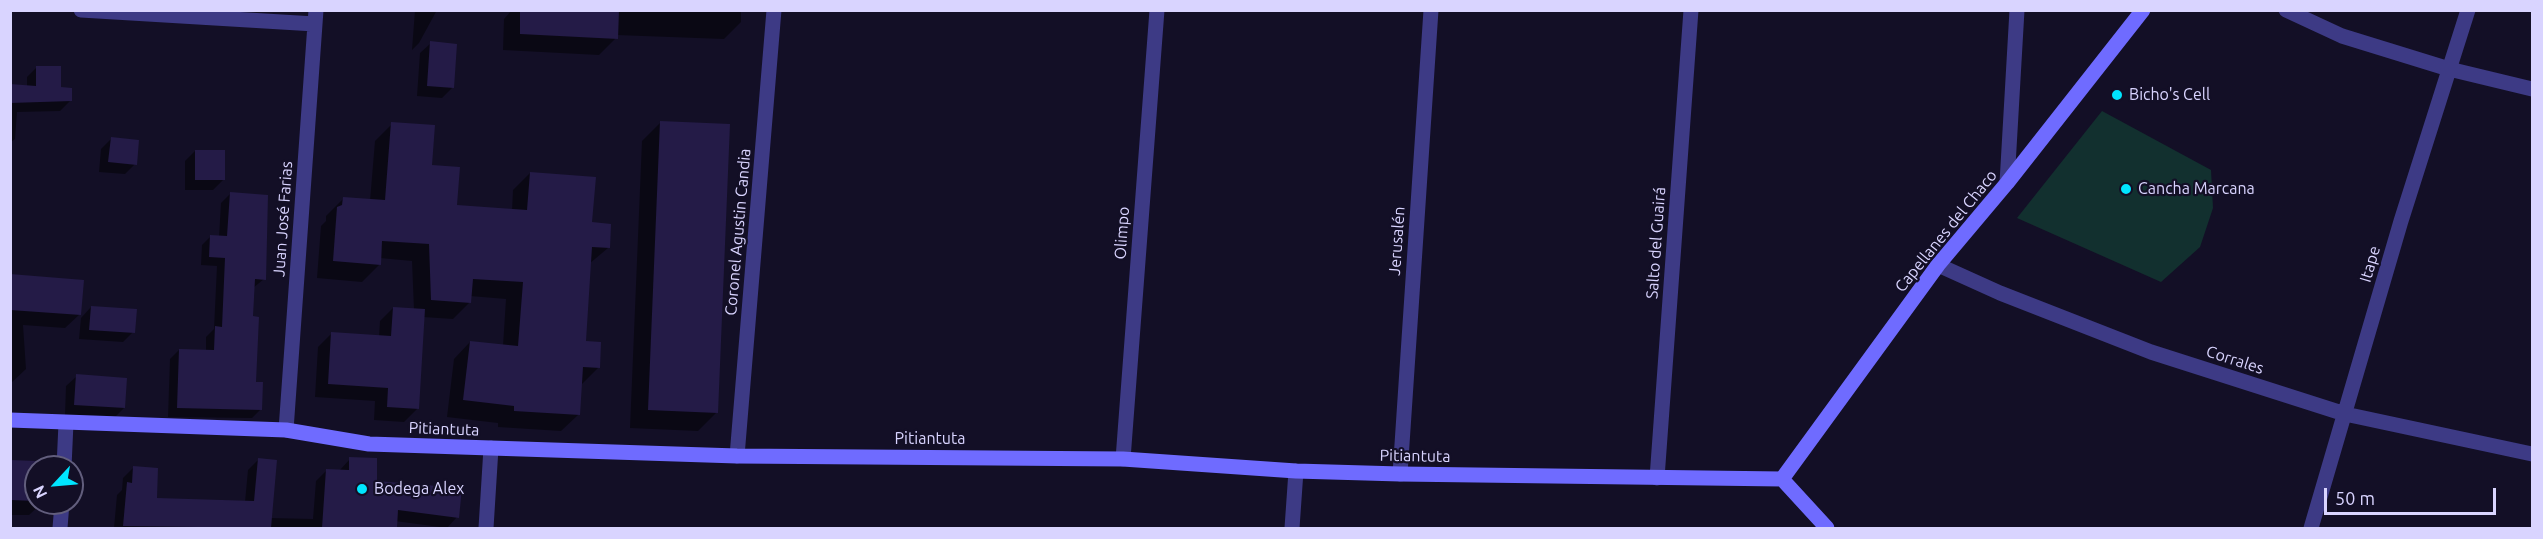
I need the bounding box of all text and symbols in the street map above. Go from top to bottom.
place label: Bicho's Cell [2129,85,2210,105]
marker: Bicho's Cell [2110,88,2124,102]
street label: Coronel Agustin Candia [721,148,755,316]
street label: Juan José Farias [269,161,297,277]
street label: Capellanes del Chaco [1891,166,2001,296]
place label: Cancha Marcana [2138,179,2255,199]
marker: Cancha Marcana [2119,182,2133,196]
street label: Salto del Guairá [1643,186,1669,300]
street label: Olimpo [1111,206,1133,260]
street label: Jerusalén [1385,206,1409,276]
street label: Itape [2356,244,2384,284]
street label: Corrales [2204,342,2266,378]
street label: Pitiantuta [408,418,480,440]
street label: Pitiantuta [895,429,965,449]
street label: Pitiantuta [1379,446,1451,466]
north arrow [24,455,84,515]
scale bar [2327,476,2500,514]
place label: Bodega Alex [374,479,464,499]
marker: Bodega Alex [355,482,369,496]
text: N [29,483,50,501]
text: 50 m [2335,488,2375,508]

